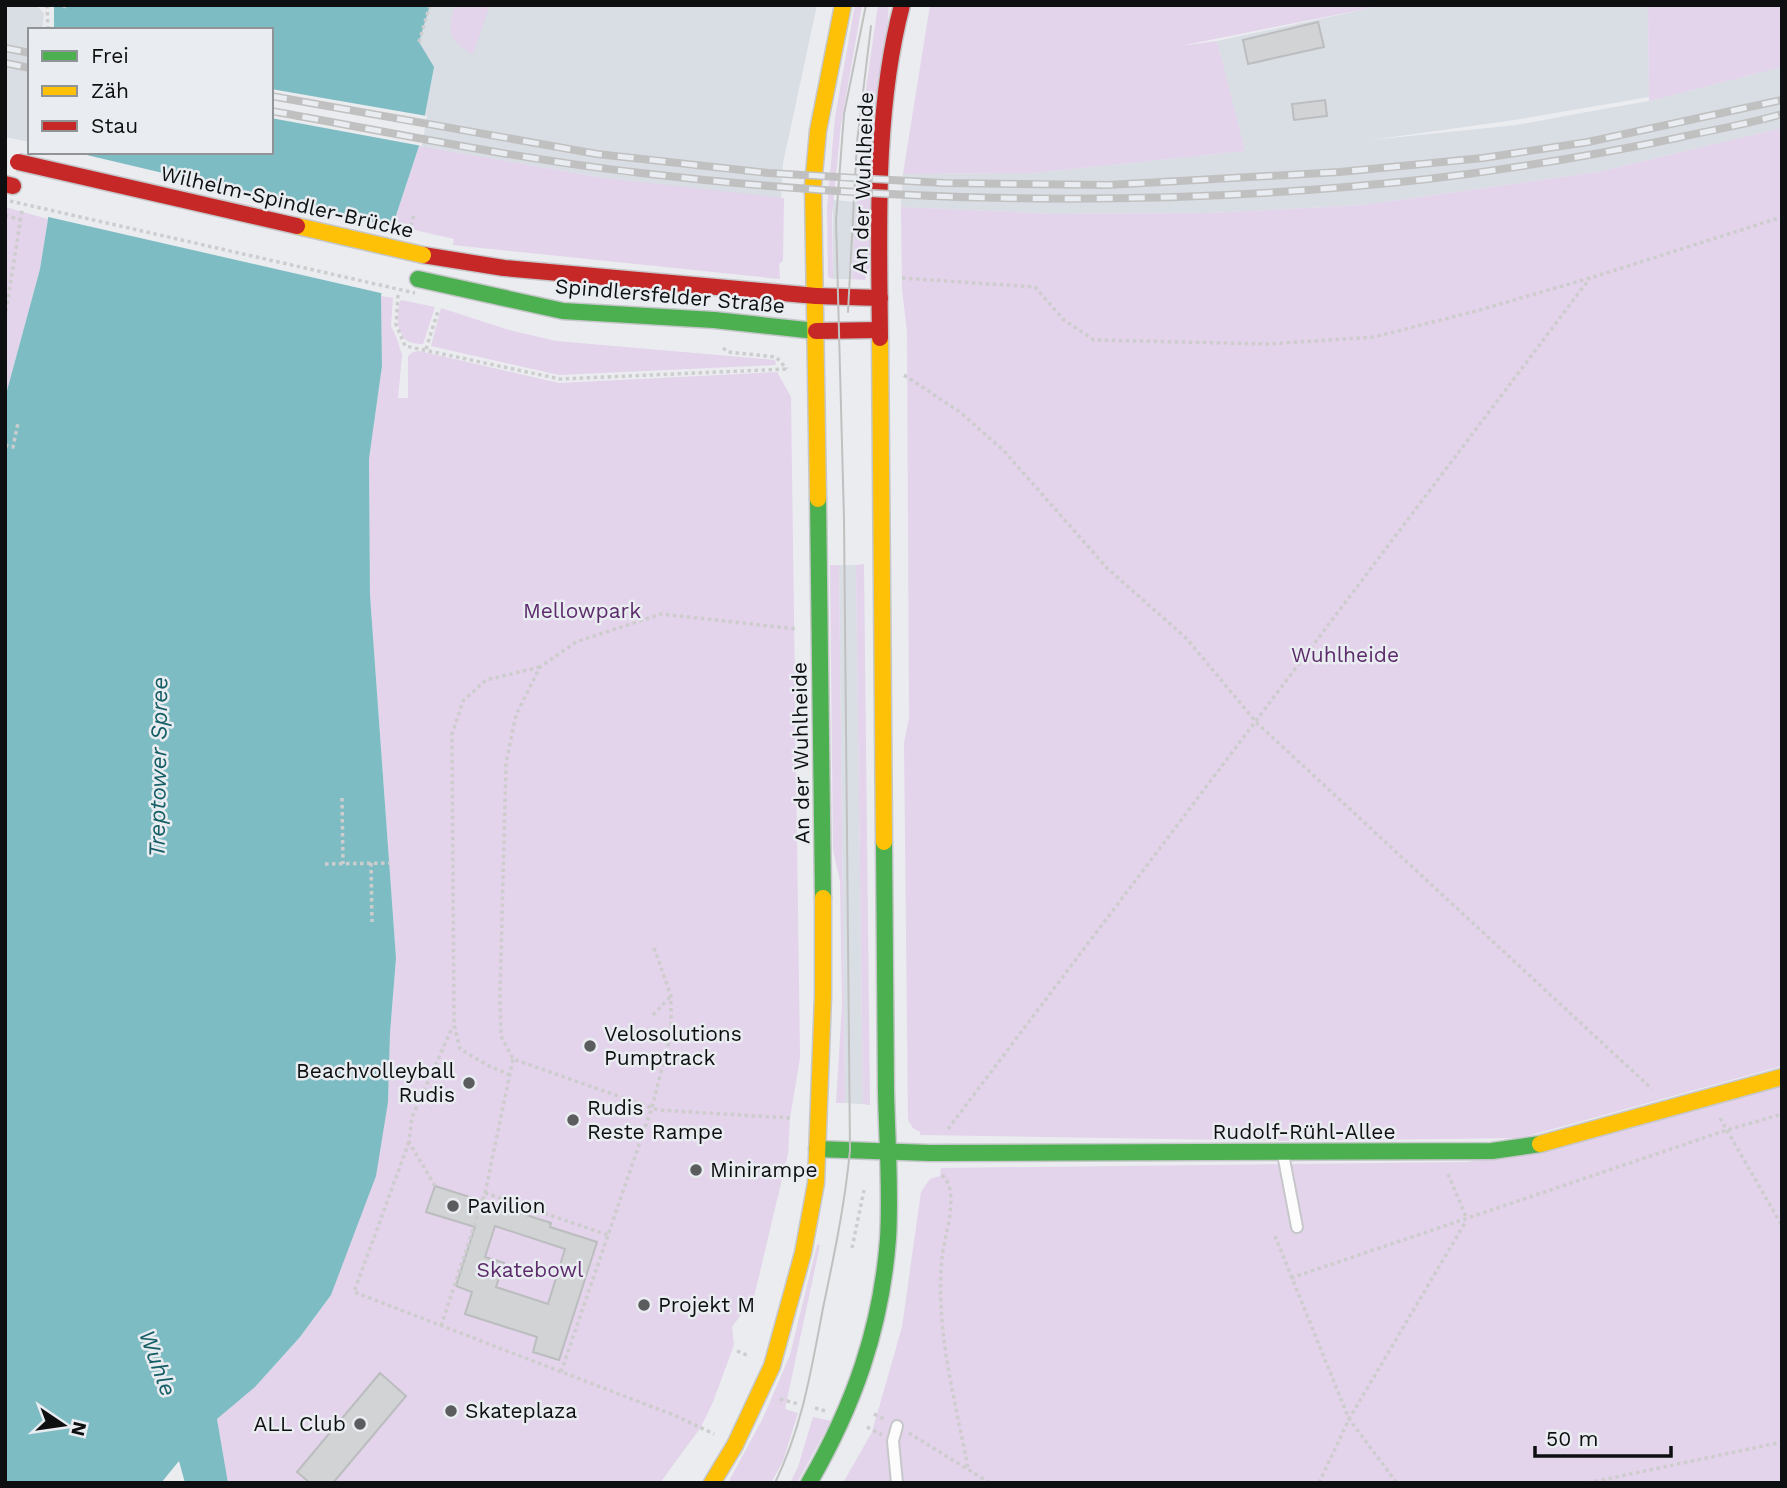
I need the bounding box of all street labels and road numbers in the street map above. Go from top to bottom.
street label: An der Wuhlheide [847,92,878,274]
street label: Wilhelm-Spindler-Brücke [158,160,416,243]
street label: Spindlersfelder Straße [554,273,786,318]
street label: An der Wuhlheide [786,662,815,844]
street label: Rudolf-Rühl-Allee [1213,1119,1396,1144]

